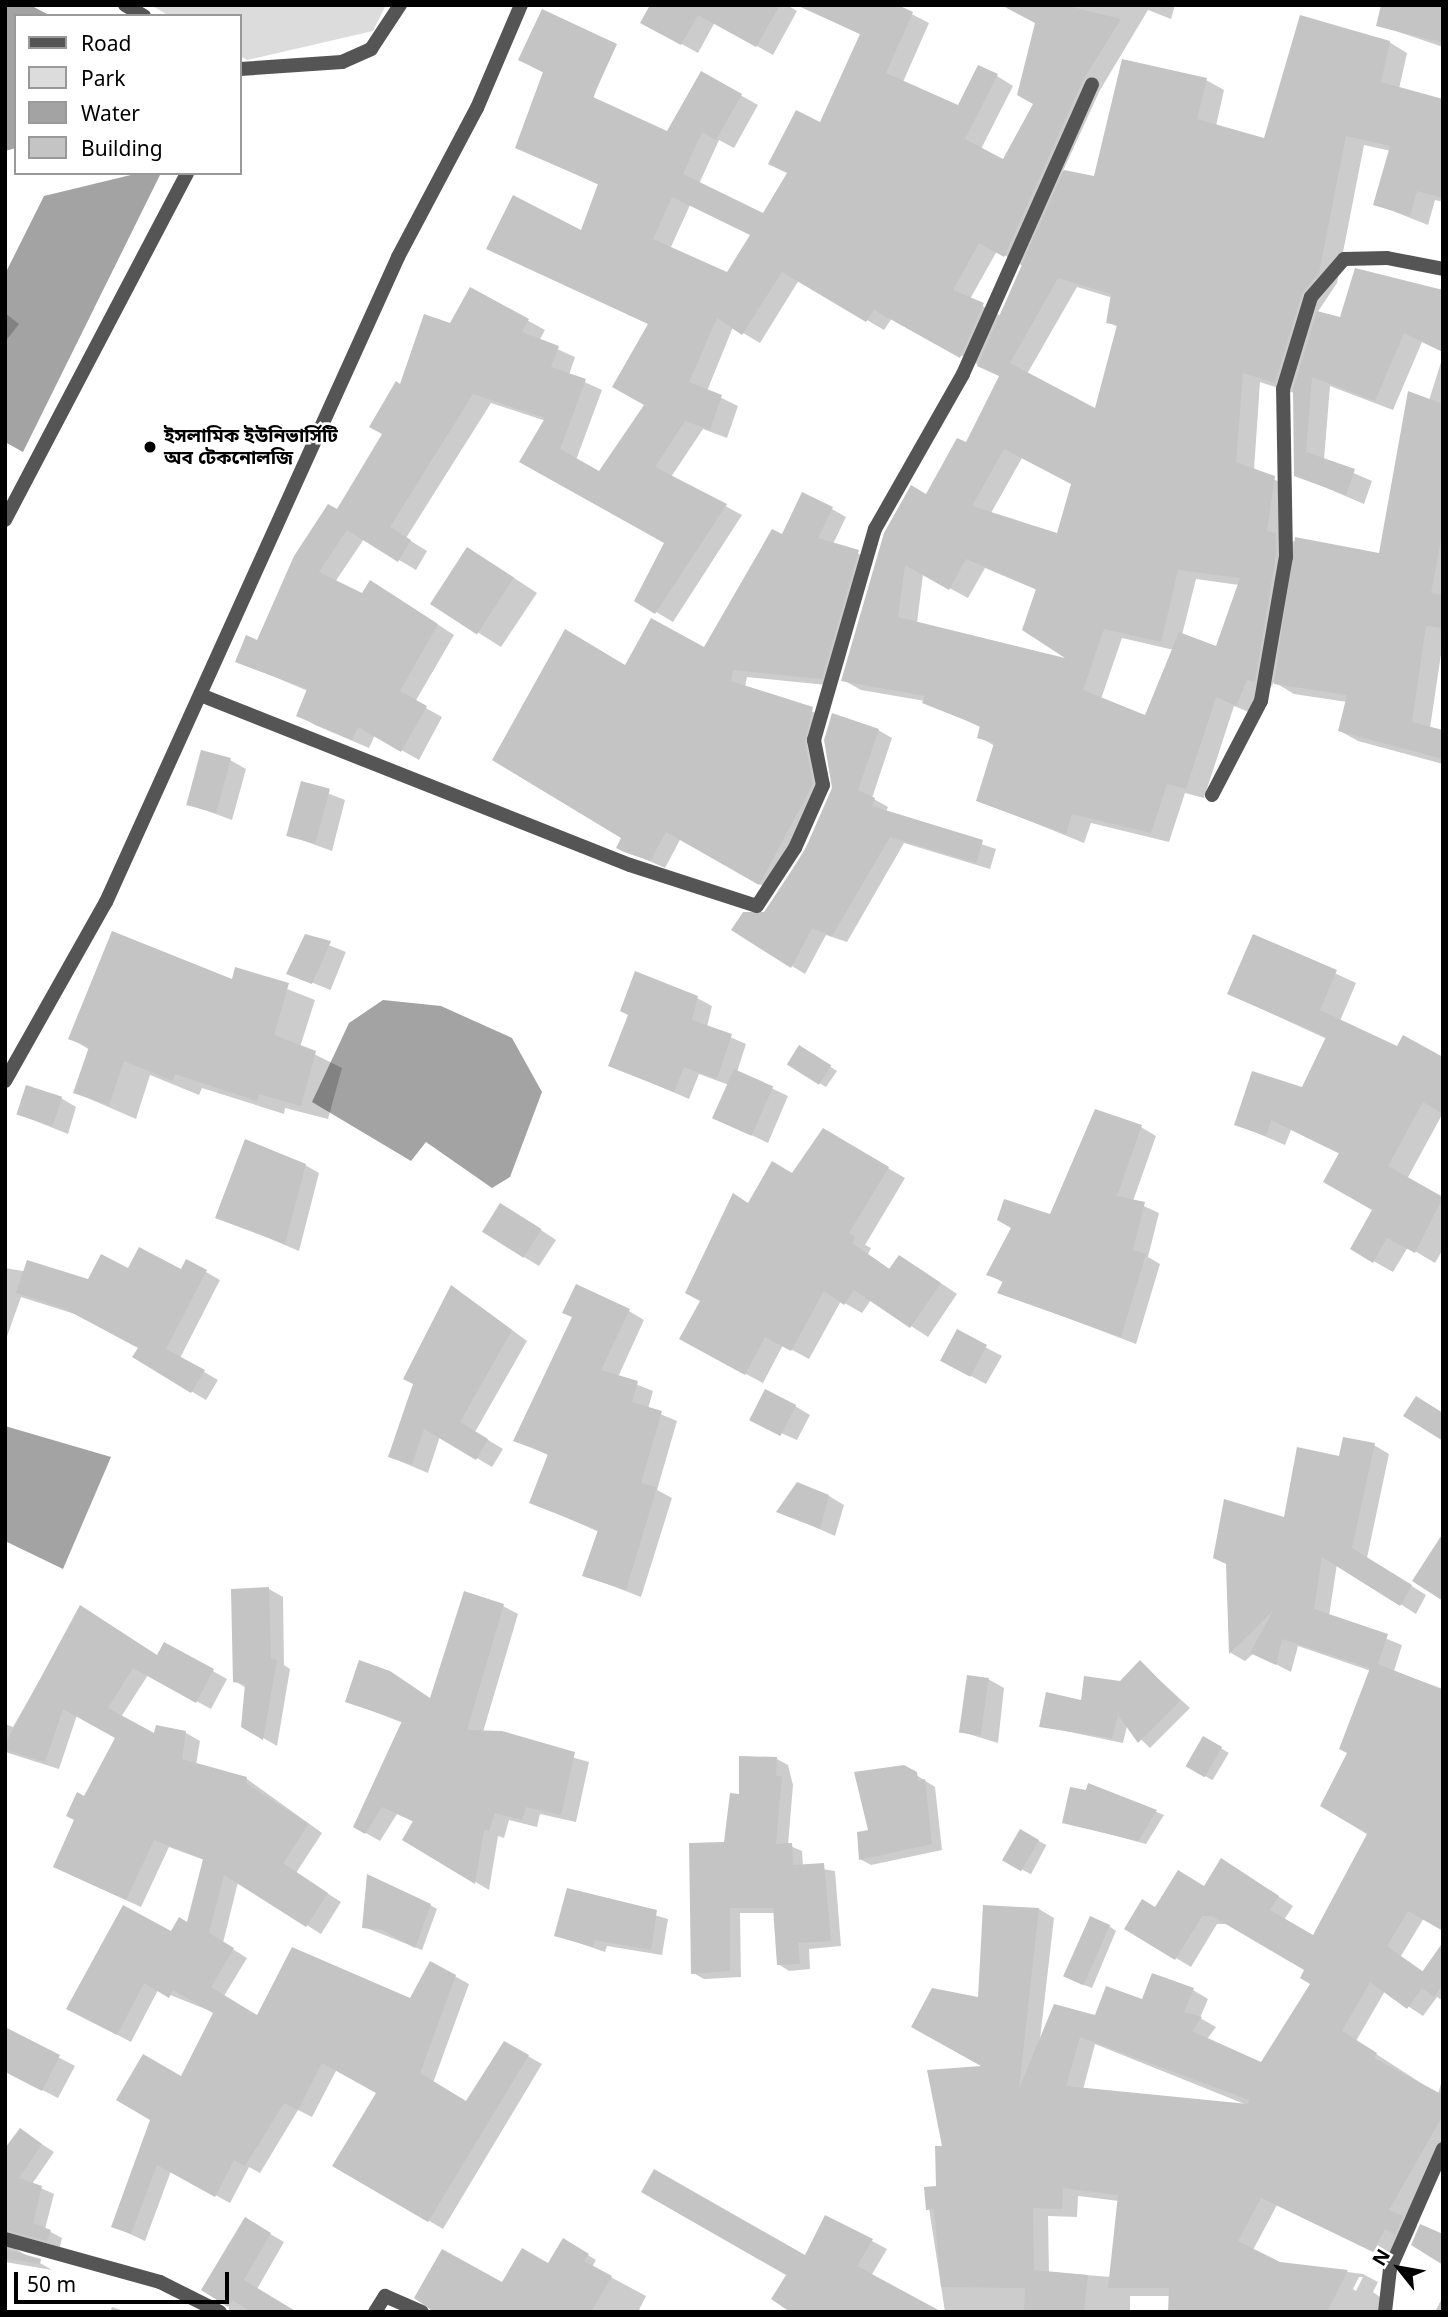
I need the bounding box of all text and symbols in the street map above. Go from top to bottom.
legend [14,14,242,175]
text: Road [81,29,131,57]
text: Park [81,64,125,92]
text: Water [81,99,140,127]
text: Building [81,134,163,162]
place label: ইসলামিক ইউনিভার্সিটি অব টেকনোলজি [164,425,338,469]
marker: ইসলামিক ইউনিভার্সিটি অব টেকনোলজি [142,439,158,455]
north arrow [1364,2233,1434,2303]
text: N [1366,2244,1396,2271]
scale bar [18,2258,233,2302]
text: 50 m [27,2270,76,2298]

